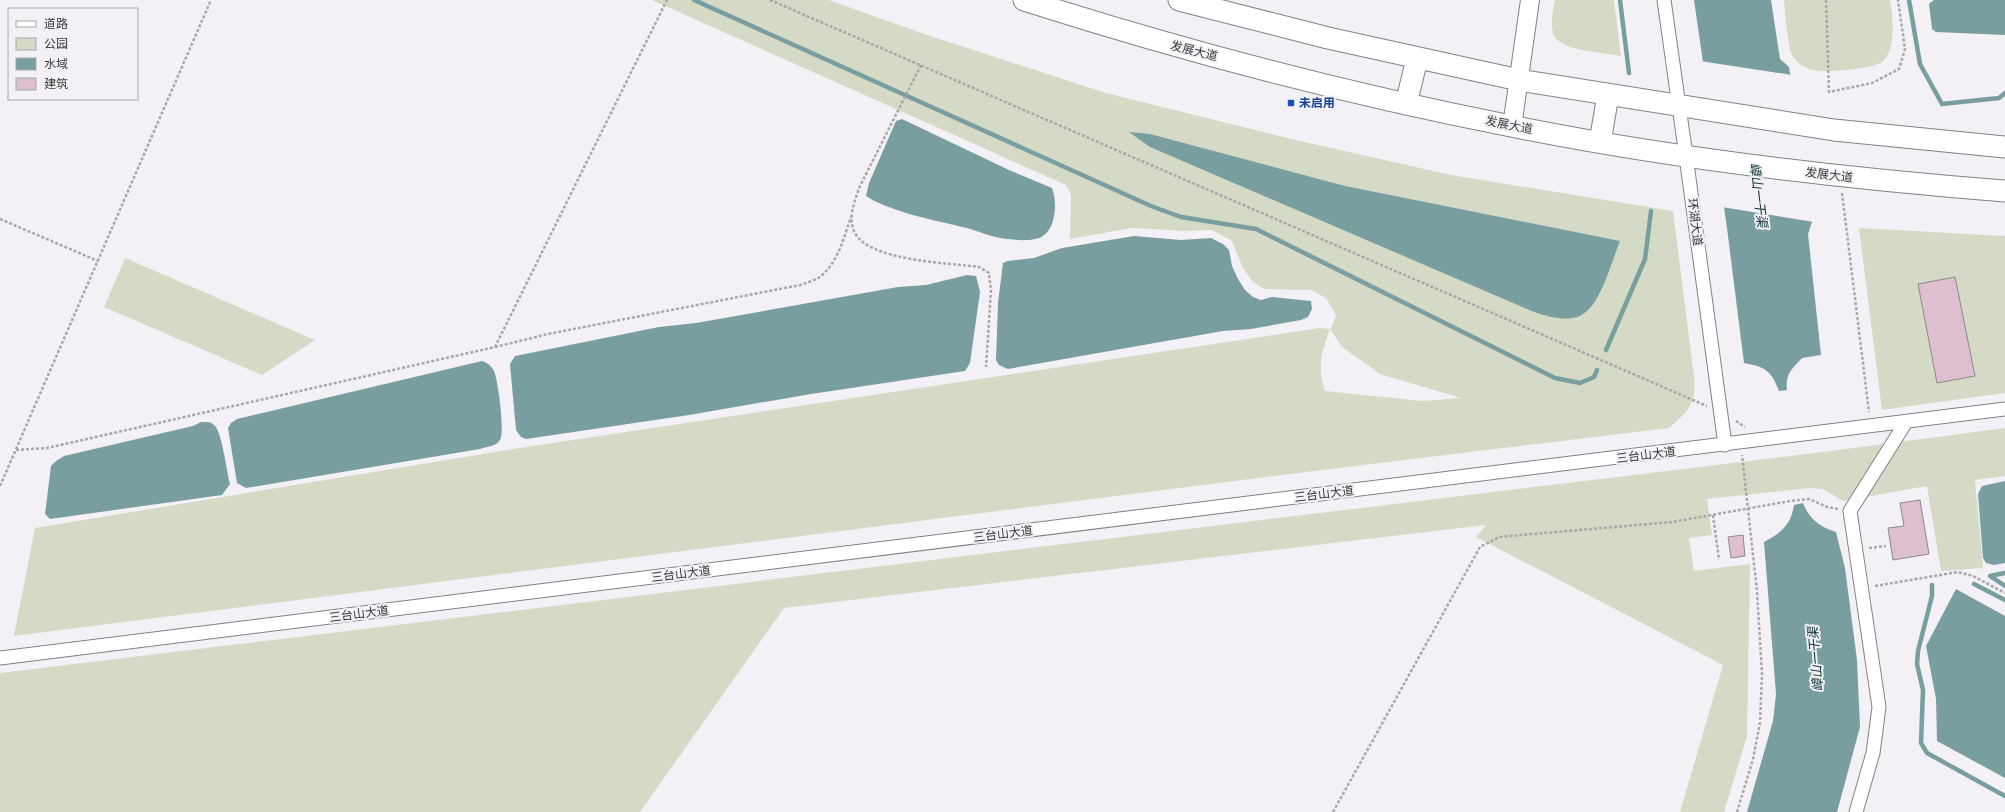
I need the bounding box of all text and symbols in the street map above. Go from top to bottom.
legend [8,8,138,100]
text: 道路 [44,17,68,31]
text: 公园 [44,37,68,51]
street label: 发展大道 [1169,38,1219,64]
text: 水域 [44,57,68,71]
text: 建筑 [44,77,68,91]
place label: 未启用 [1299,96,1335,110]
marker: 未启用 [1286,98,1296,108]
street label: 发展大道 [1484,114,1534,136]
water label: 嶂山一干渠 [1747,162,1770,230]
street label: 发展大道 [1804,165,1854,185]
street label: 环湖大道 [1685,197,1705,247]
street label: 三台山大道 [1615,444,1677,466]
street label: 三台山大道 [1293,483,1355,505]
street label: 三台山大道 [972,523,1034,545]
street label: 三台山大道 [650,563,712,585]
street label: 三台山大道 [328,603,390,625]
water label: 嶂山一干渠 [1805,624,1826,692]

